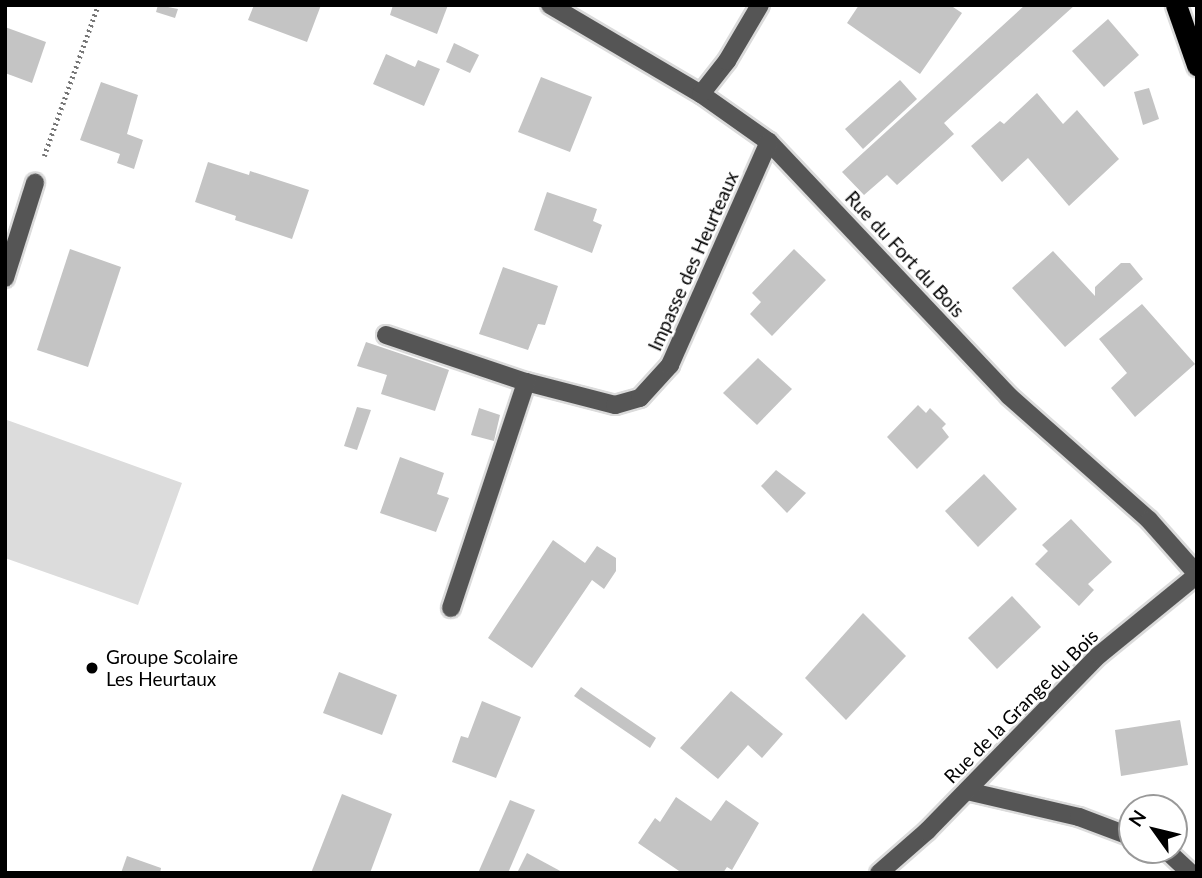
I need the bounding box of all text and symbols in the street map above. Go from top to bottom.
street label: Impasse des Heurteaux [643,168,743,354]
street label: Rue du Fort du Bois [841,186,969,322]
street label: Rue de la Grange du Bois [939,624,1103,788]
place label: Groupe Scolaire Les Heurtaux [106,646,238,690]
marker: Groupe Scolaire Les Heurtaux [84,660,100,676]
north arrow [1118,794,1188,864]
text: N [1123,806,1150,831]

